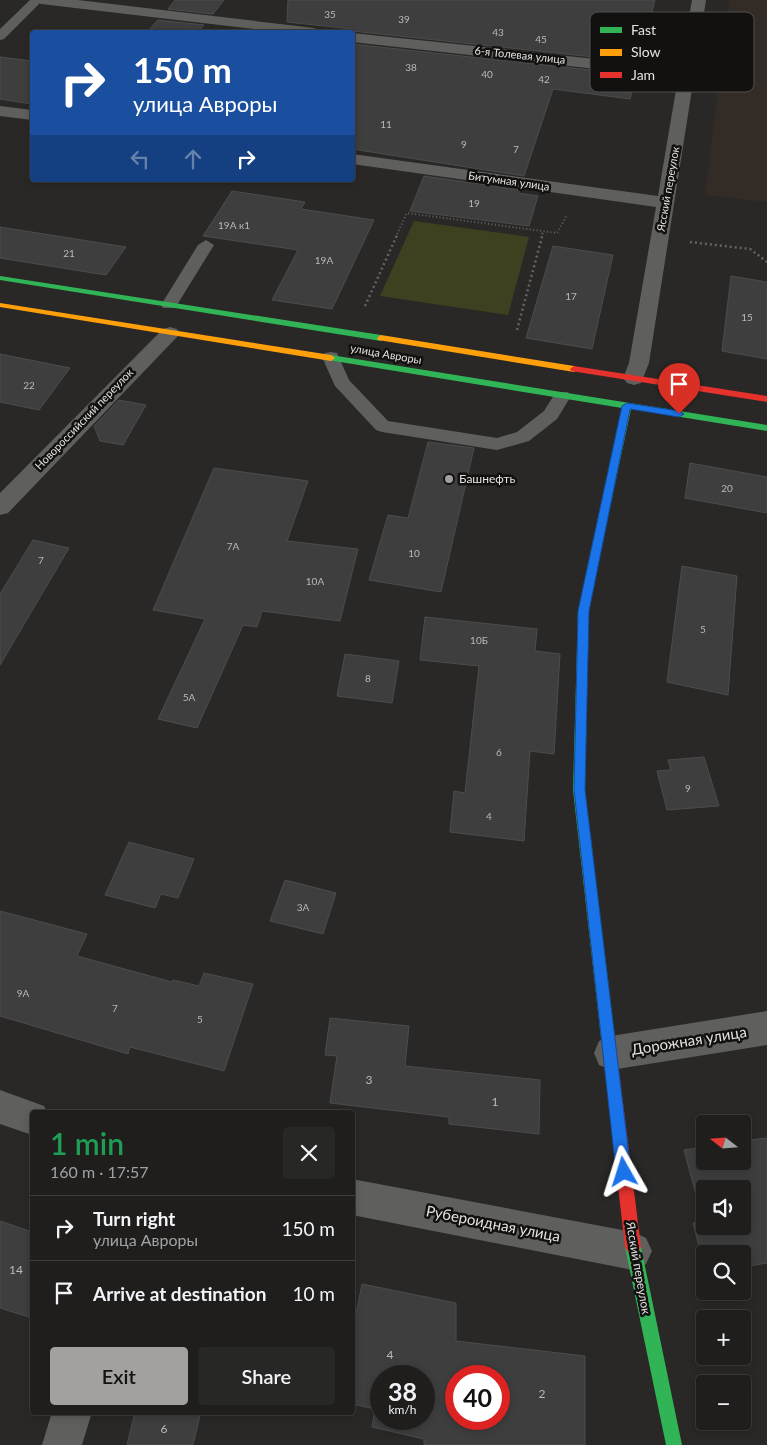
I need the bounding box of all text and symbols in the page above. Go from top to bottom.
house number: 35 [324,8,336,20]
legend [590,12,754,92]
house number: 39 [398,13,410,25]
text: Fast [631,21,656,38]
house number: 43 [492,26,504,38]
house number: 45 [535,33,547,45]
street label: 6-я Толевая улица [474,43,566,66]
text: Slow [631,43,661,60]
text: 150 m [133,48,232,90]
icon: right [50,50,115,115]
house number: 38 [405,61,417,73]
text: Jam [631,66,655,83]
house number: 40 [481,68,493,80]
house number: 42 [538,73,550,85]
text: улица Авроры [133,90,277,117]
house number: 11 [380,118,392,130]
house number: 9 [461,138,467,150]
house number: 7 [513,143,519,155]
icon: left [126,145,154,173]
icon: ahead [179,145,207,173]
icon: right [232,145,260,173]
street label: Ясский переулок [653,145,681,233]
street label: Битумная улица [468,168,551,193]
house number: 19 [468,197,480,209]
house number: 19А к1 [218,219,250,231]
house number: 21 [63,247,75,259]
house number: 19А [315,254,333,266]
house number: 17 [565,290,577,302]
house number: 15 [741,311,753,323]
street label: улица Авроры [349,341,423,366]
pin [658,363,700,414]
street label: Новороссийский переулок [32,365,136,472]
icon: arrive [665,370,693,398]
house number: 22 [23,379,35,391]
place label: Башнефть [459,471,516,486]
marker: Башнефть [443,473,455,485]
house number: 20 [721,482,733,494]
house number: 7А [227,540,240,552]
house number: 10 [408,547,420,559]
house number: 7 [38,554,44,566]
house number: 10А [306,575,324,587]
house number: 5 [700,623,706,635]
house number: 10Б [470,634,488,646]
house number: 8 [365,672,371,684]
house number: 5А [183,691,196,703]
house number: 6 [496,746,502,758]
house number: 9 [685,782,691,794]
house number: 4 [486,810,492,822]
house number: 3А [297,901,310,913]
house number: 9А [17,987,30,999]
house number: 7 [112,1002,118,1014]
house number: 5 [197,1013,203,1025]
street label: Дорожная улица [630,1022,748,1058]
house number: 3 [366,1072,373,1087]
house number: 1 [492,1094,499,1109]
north arrow [696,1115,751,1170]
map controls [696,1115,751,1430]
text: 1 min [50,1125,124,1161]
button: close [283,1127,335,1179]
position arrow [597,1145,649,1197]
text: 160 m · 17:57 [50,1162,149,1181]
button: sound [696,1180,751,1235]
street label: Рубероидная улица [425,1201,562,1245]
text: Turn right [93,1207,175,1230]
icon: right [50,1214,78,1242]
text: 150 m [281,1217,335,1240]
street label: Ясский переулок [623,1219,654,1316]
text: улица Авроры [93,1230,198,1249]
button: search [696,1245,751,1300]
house number: 14 [9,1262,23,1277]
icon: arrive [50,1279,78,1307]
text: Arrive at destination [93,1282,266,1305]
text: 10 m [292,1282,335,1305]
button: + [696,1310,751,1365]
button: Exit [50,1347,188,1405]
button: Share [198,1347,335,1405]
house number: 4 [387,1347,394,1362]
speed limit sign: 40 [445,1365,510,1430]
button: − [696,1375,751,1430]
text: 38 [388,1376,417,1406]
house number: 2 [539,1386,546,1401]
text: km/h [388,1402,417,1417]
house number: 6 [161,1421,168,1436]

